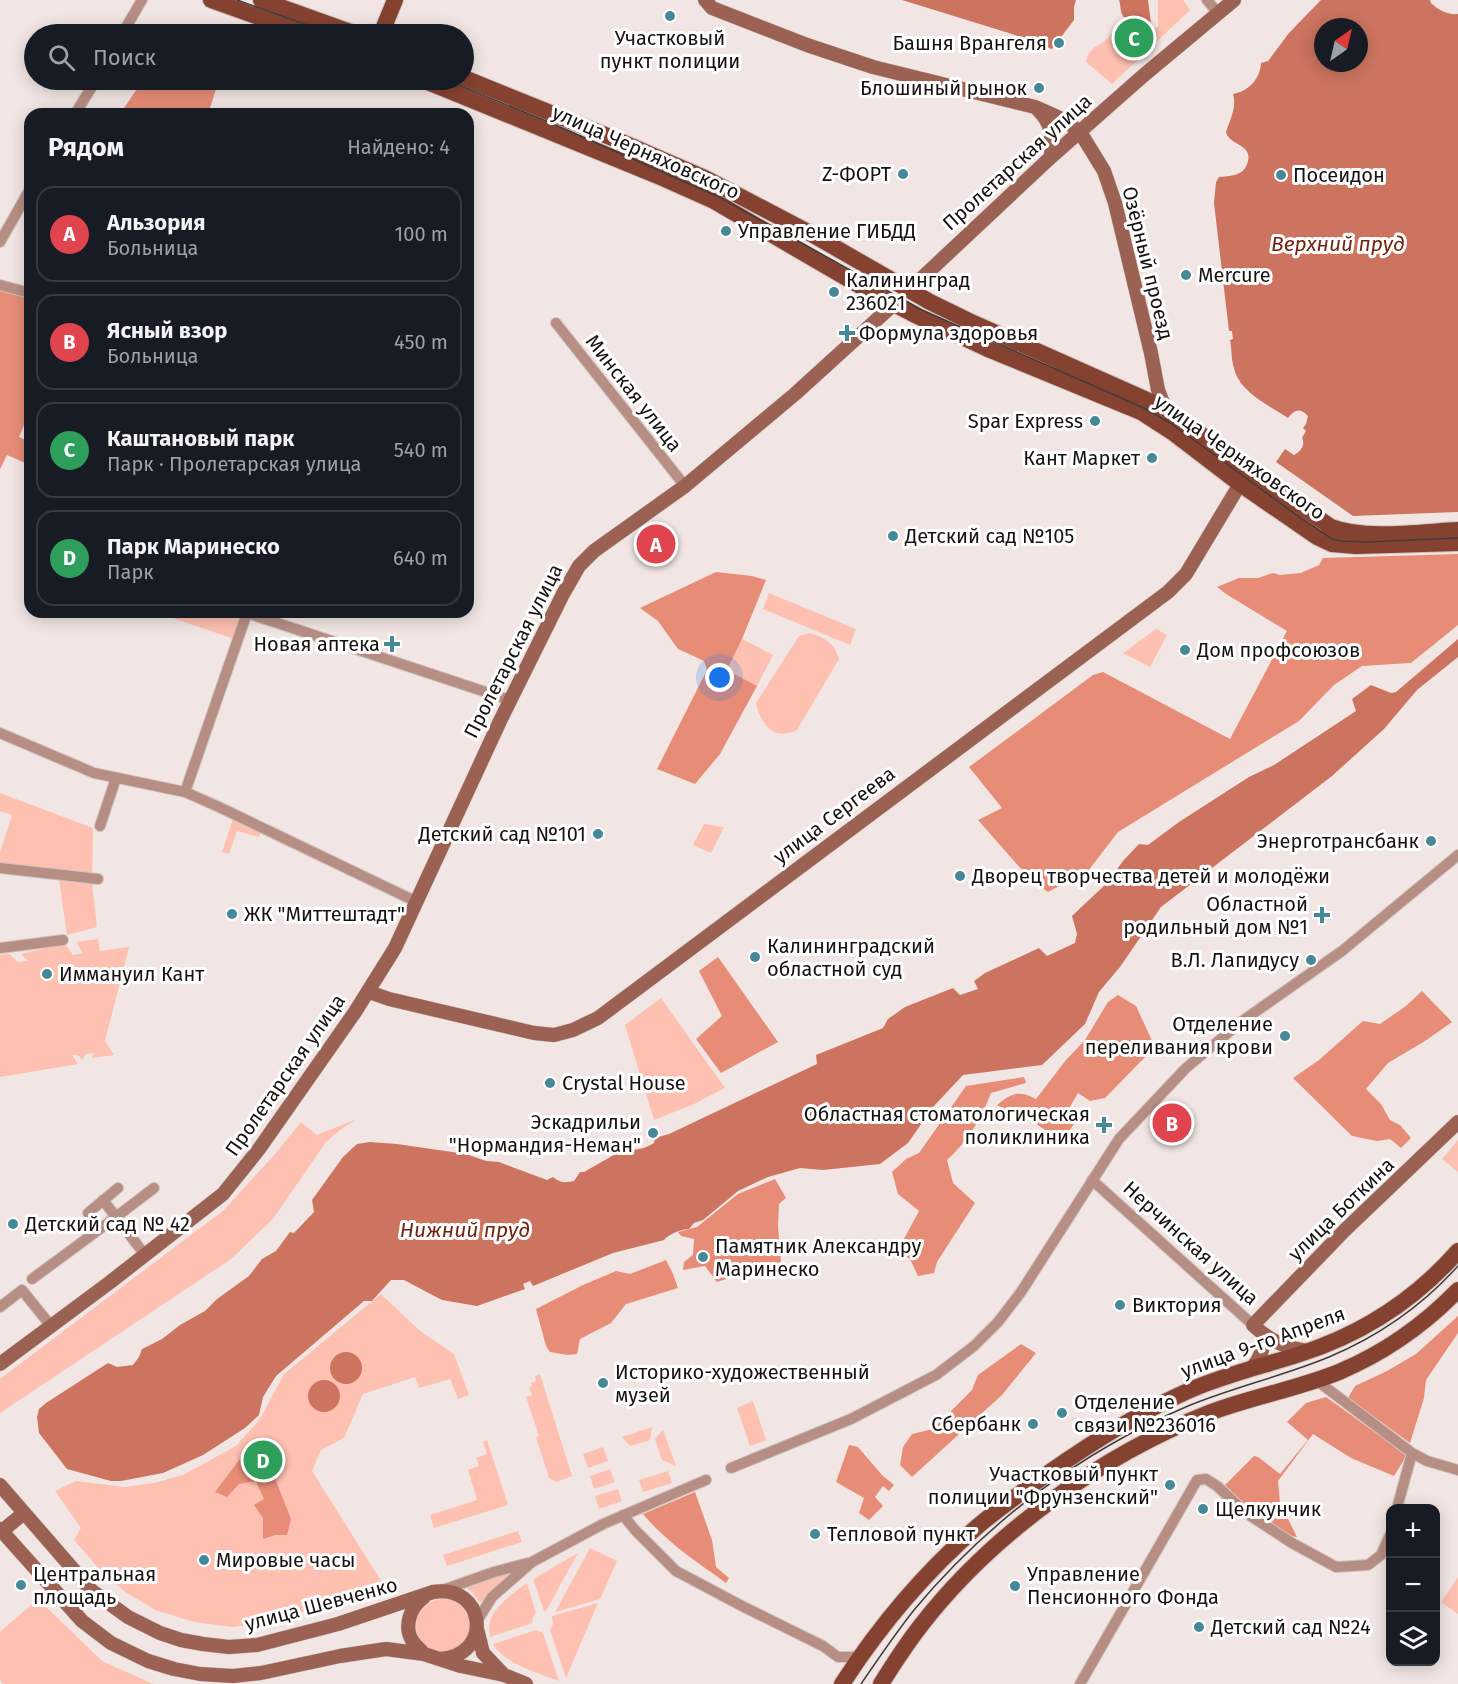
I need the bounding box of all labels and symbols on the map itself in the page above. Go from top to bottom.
marker: Участковый пункт полиции [663,9,677,23]
pin: C [1114,15,1154,60]
north arrow [1314,18,1368,72]
place label: Участковый пункт полиции [600,26,740,73]
place label: Башня Врангеля [893,31,1047,55]
marker: Башня Врангеля [1052,36,1066,50]
place label: Блошиный рынок [860,76,1028,100]
marker: Блошиный рынок [1032,81,1046,95]
street label: Пролетарская улица [938,89,1096,235]
street label: улица Черняховского [549,100,743,204]
place label: Z-ФОРТ [822,162,892,186]
place label: Посеидон [1293,163,1385,187]
marker: Z-ФОРТ [896,167,910,181]
marker: Посеидон [1274,168,1288,182]
street label: Озёрный проезд [1117,184,1179,342]
place label: Управление ГИБДД [738,219,916,243]
marker: Управление ГИБДД [719,224,733,238]
water label: Верхний пруд [1271,231,1405,257]
place label: Mercure [1198,263,1271,287]
place label: Калининград 236021 [846,268,970,315]
marker: Mercure [1179,268,1193,282]
marker: Калининград 236021 [827,285,841,299]
place label: Формула здоровья [859,321,1038,345]
marker: Формула здоровья [840,326,854,340]
street label: Минская улица [581,330,687,456]
street label: улица Черняховского [1150,389,1330,525]
place label: Spar Express [968,409,1083,433]
marker: Spar Express [1088,414,1102,428]
place label: Кант Маркет [1023,446,1141,470]
marker: Кант Маркет [1145,451,1159,465]
pin: A [636,522,676,566]
place label: Детский сад №105 [904,524,1074,548]
marker: Детский сад №105 [886,529,900,543]
street label: Пролетарская улица [459,560,567,742]
place label: Новая аптека [253,632,380,656]
marker: Новая аптека [385,637,399,651]
place label: Дом профсоюзов [1196,638,1360,662]
marker: Дом профсоюзов [1178,643,1192,657]
your location [705,663,734,692]
street label: улица Сергеева [768,761,900,869]
place label: Детский сад №101 [418,822,586,846]
marker: Детский сад №101 [591,827,605,841]
place label: Энерготрансбанк [1257,829,1420,853]
marker: Энерготрансбанк [1424,834,1438,848]
place label: Дворец творчества детей и молодёжи [971,864,1330,888]
marker: Дворец творчества детей и молодёжи [953,869,967,883]
place label: Областной родильный дом №1 [1123,892,1308,939]
place label: ЖК "Миттештадт" [244,902,405,926]
marker: Областной родильный дом №1 [1313,906,1331,924]
marker: ЖК "Миттештадт" [225,907,239,921]
place label: Калининградский областной суд [767,934,935,981]
place label: В.Л. Лапидусу [1171,948,1299,972]
marker: Калининградский областной суд [748,950,762,964]
marker: В.Л. Лапидусу [1304,953,1318,967]
place label: Иммануил Кант [59,962,205,986]
marker: Иммануил Кант [40,967,54,981]
street label: Пролетарская улица [220,989,350,1161]
place label: Отделение переливания крови [1085,1012,1273,1059]
marker: Отделение переливания крови [1278,1029,1292,1043]
place label: Crystal House [562,1071,686,1095]
marker: Crystal House [543,1076,557,1090]
pin: B [1152,1100,1192,1146]
place label: Областная стоматологическая поликлиника [804,1102,1090,1149]
place label: Эскадрильи "Нормандия-Неман" [449,1110,641,1157]
marker: Областная стоматологическая поликлиника [1095,1116,1113,1134]
marker: Эскадрильи "Нормандия-Неман" [646,1126,660,1140]
street label: улица Боткина [1283,1152,1399,1266]
street label: Нерчинская улица [1118,1176,1264,1310]
place label: Детский сад № 42 [24,1212,190,1236]
marker: Детский сад № 42 [6,1217,20,1231]
water label: Нижний пруд [400,1217,530,1243]
place label: Памятник Александру Маринеско [715,1234,922,1281]
marker: Памятник Александру Маринеско [696,1250,710,1264]
place label: Виктория [1132,1293,1222,1317]
marker: Виктория [1113,1298,1127,1312]
street label: улица 9-го Апреля [1178,1301,1348,1383]
place label: Историко-художественный музей [615,1360,870,1407]
marker: Историко-художественный музей [596,1376,610,1390]
place label: Отделение связи №236016 [1074,1390,1216,1437]
marker: Отделение связи №236016 [1055,1406,1069,1420]
place label: Сбербанк [931,1412,1022,1436]
marker: Сбербанк [1026,1417,1040,1431]
pin: D [244,1438,282,1482]
place label: Участковый пункт полиции "Фрунзенский" [928,1462,1159,1509]
marker: Участковый пункт полиции "Фрунзенский" [1163,1478,1177,1492]
place label: Щелкунчик [1215,1497,1322,1521]
marker: Щелкунчик [1196,1502,1210,1516]
place label: Тепловой пункт [827,1522,976,1546]
marker: Тепловой пункт [808,1527,822,1541]
place label: Мировые часы [216,1548,355,1572]
marker: Мировые часы [197,1553,211,1567]
place label: Центральная площадь [33,1562,156,1609]
place label: Управление Пенсионного Фонда [1027,1562,1219,1609]
street label: улица Шевченко [242,1572,400,1636]
marker: Центральная площадь [14,1578,28,1592]
marker: Управление Пенсионного Фонда [1008,1579,1022,1593]
place label: Детский сад №24 [1210,1615,1371,1639]
marker: Детский сад №24 [1192,1620,1206,1634]

